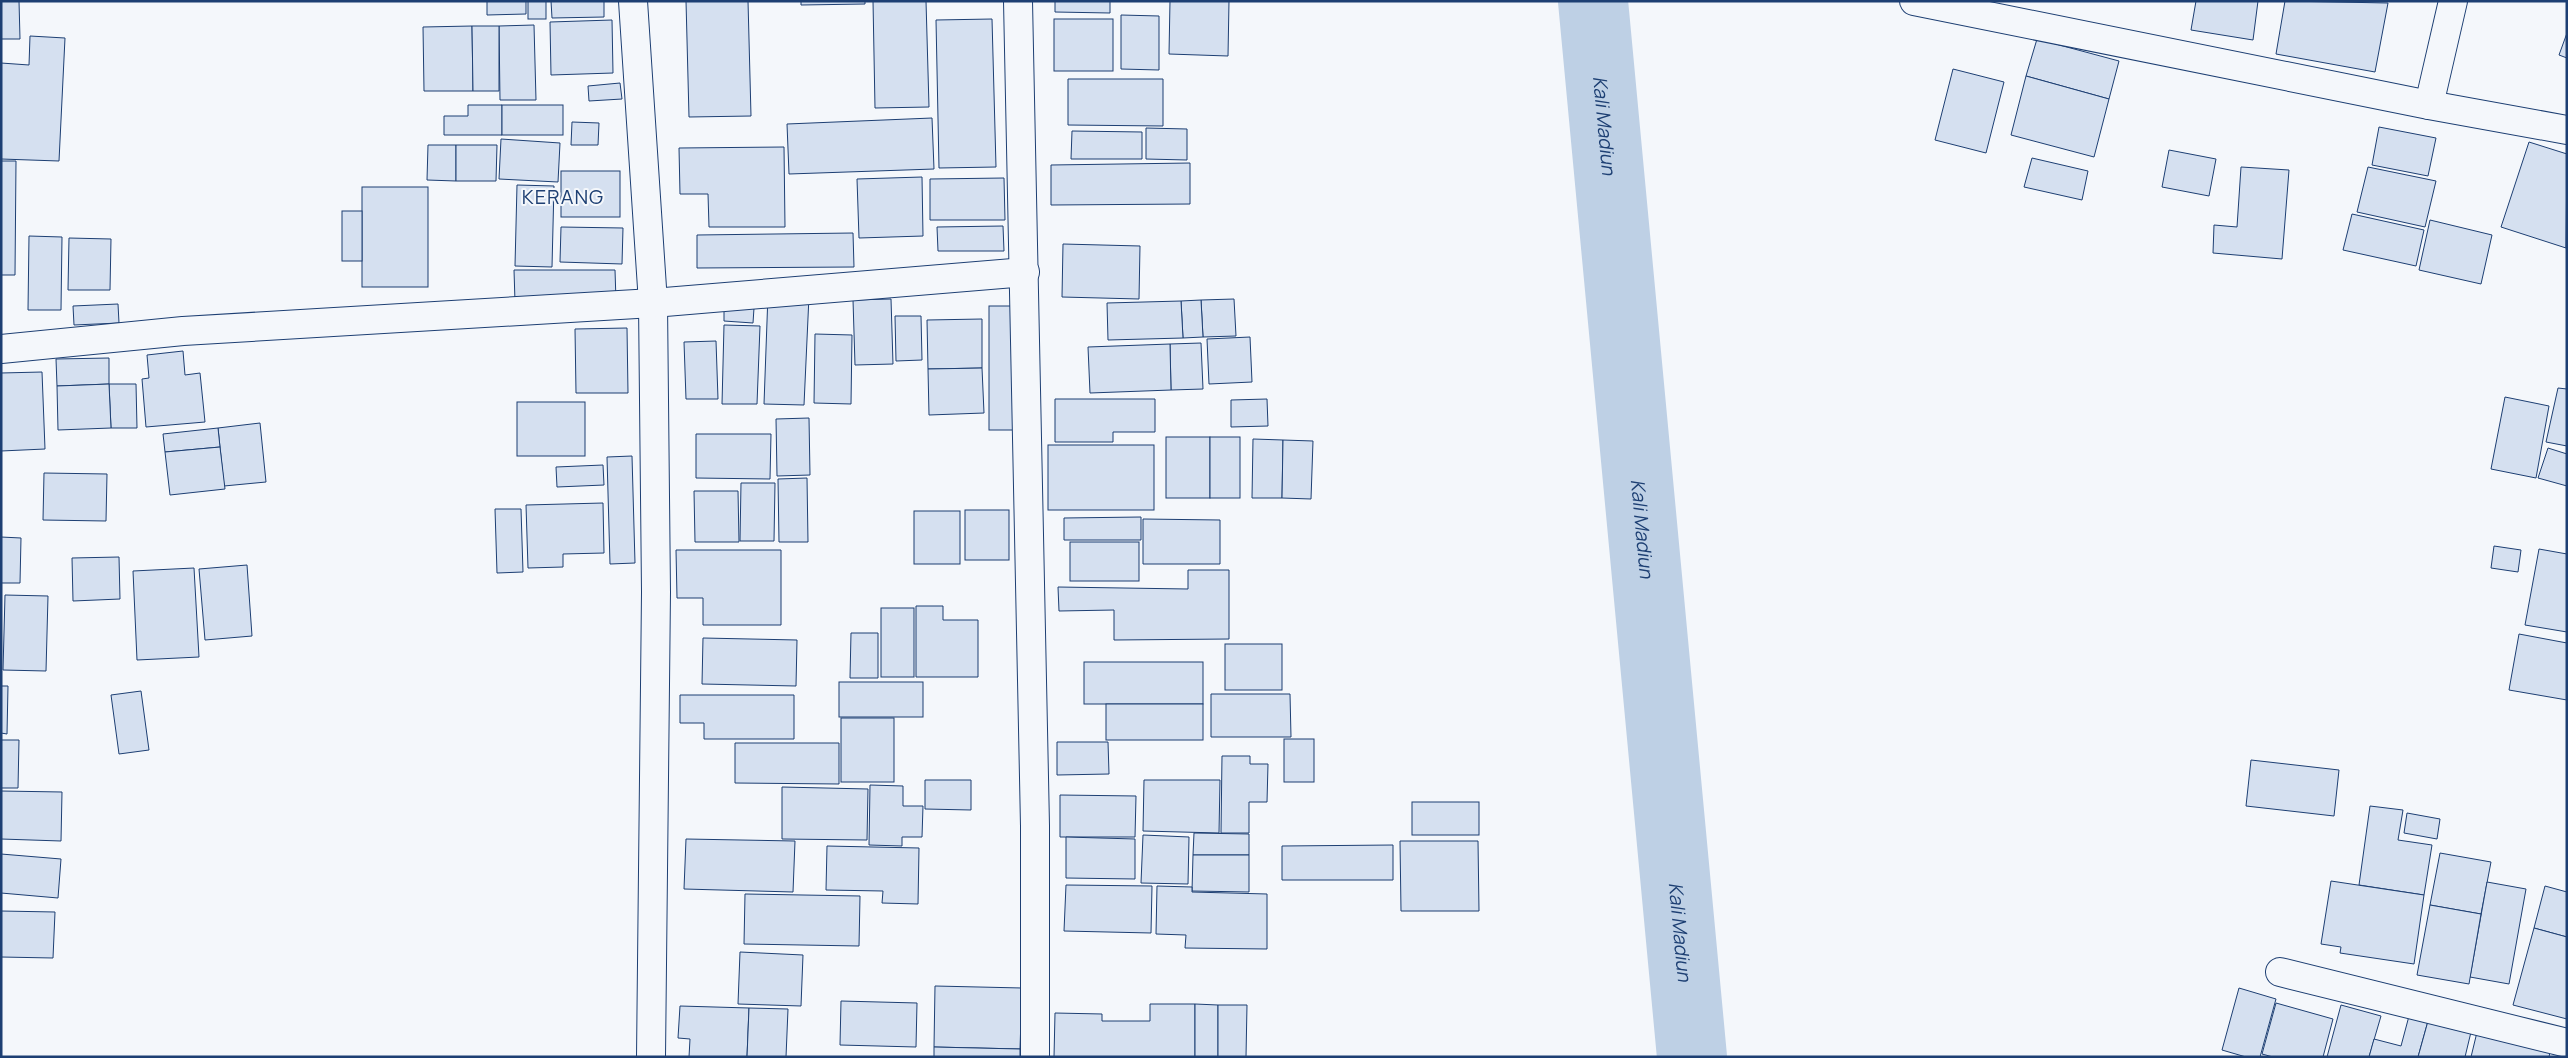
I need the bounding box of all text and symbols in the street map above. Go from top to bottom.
water label: Kali Madiun [1587,75,1622,177]
district label: KERANG [522,183,604,210]
water label: Kali Madiun [1625,478,1660,580]
water label: Kali Madiun [1663,881,1698,983]

